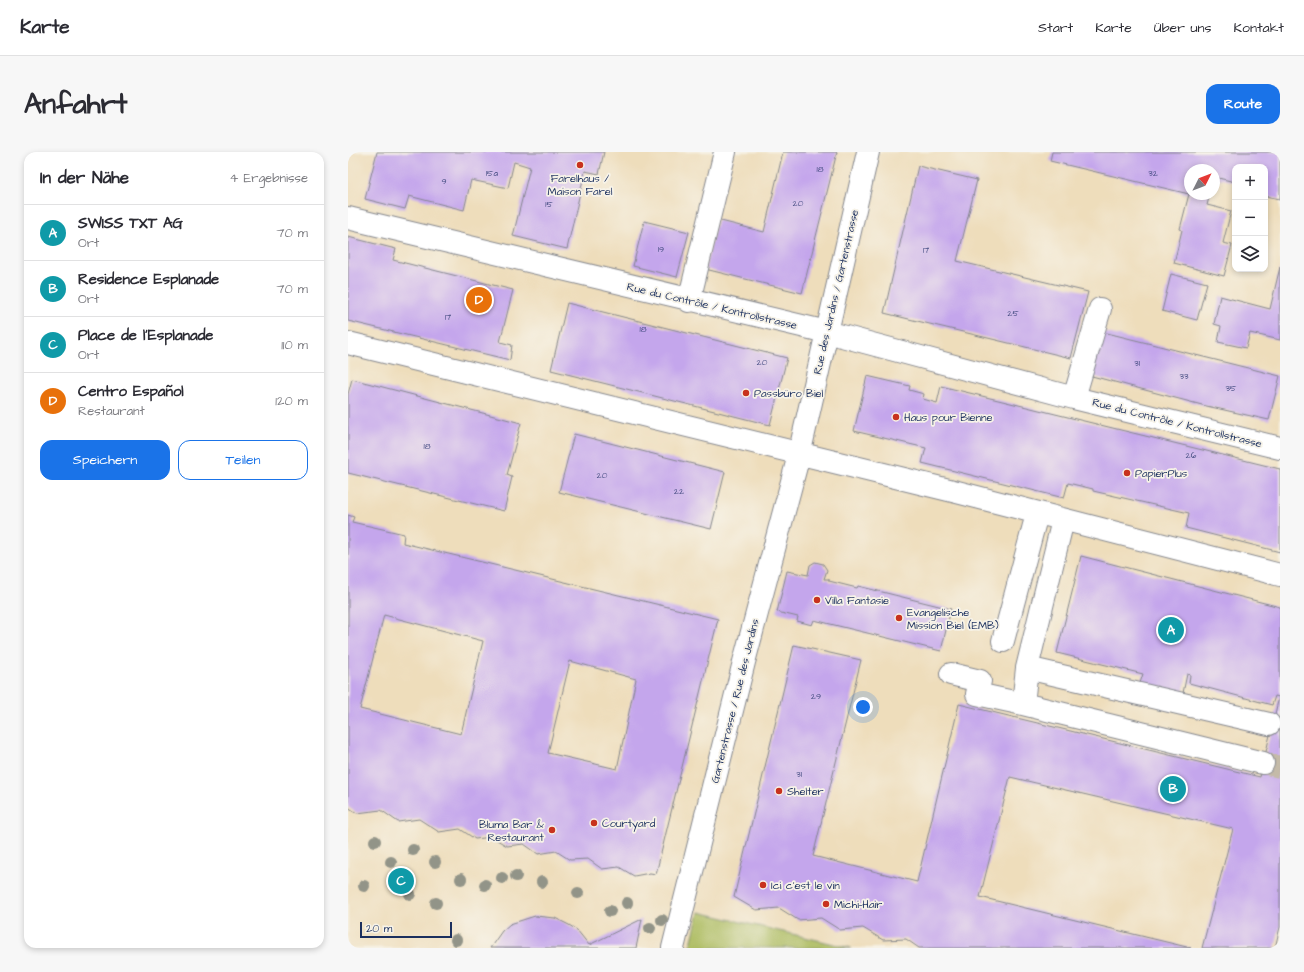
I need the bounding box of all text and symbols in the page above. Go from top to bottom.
text: Karte [20,14,70,41]
text: Start [1038,18,1073,38]
text: Karte [1095,18,1132,38]
text: Über uns [1154,18,1212,38]
text: Kontakt [1234,18,1284,38]
button: Route [1206,84,1280,124]
text: Anfahrt [24,85,127,124]
marker: Farelhaus / Maison Farel [575,160,585,170]
house number: 18 [817,163,824,176]
north arrow [1184,164,1220,200]
map controls [1232,164,1268,272]
button: + [1232,164,1268,200]
text: In der Nähe [40,166,129,190]
house number: 15a [486,167,498,180]
house number: 32 [1148,167,1159,180]
text: 4 Ergebnisse [229,169,308,187]
place label: Farelhaus / Maison Farel [548,171,613,199]
house number: 9 [441,175,447,188]
house number: 20 [793,197,804,210]
house number: 15 [545,198,553,211]
button: − [1232,200,1268,236]
street label: Rue des Jardins / Gartenstrasse [810,208,862,376]
text: SWISS TXT AG [78,213,183,234]
text: A [49,224,57,242]
text: 70 m [276,224,308,242]
text: Ort [78,234,99,252]
button: layers [1232,236,1268,272]
house number: 19 [658,243,664,256]
house number: 17 [923,244,930,257]
text: Residence Esplanade [78,269,219,290]
street label: Rue du Contrôle / Kontrollstrasse [625,279,799,333]
text: B [48,280,58,298]
text: 70 m [276,280,308,298]
pin: D [466,285,492,315]
text: Ort [78,290,99,308]
house number: 25 [1007,307,1019,320]
house number: 17 [445,311,452,324]
house number: 18 [640,323,647,336]
text: Place de l'Esplanade [78,325,213,346]
text: C [48,336,58,354]
text: 110 m [281,336,308,354]
text: Ort [78,346,99,364]
house number: 20 [757,356,768,369]
house number: 31 [1134,357,1140,370]
house number: 33 [1179,370,1189,383]
text: Centro Español [78,381,184,402]
house number: 35 [1226,382,1237,395]
place label: Passbüro Biel [754,386,824,401]
marker: Passbüro Biel [741,388,751,398]
text: D [49,392,57,410]
text: 120 m [275,392,308,410]
street label: Rue du Contrôle / Kontrollstrasse [1091,395,1263,451]
text: Restaurant [78,402,145,420]
place label: Haus pour Bienne [904,410,993,425]
marker: Haus pour Bienne [891,412,901,422]
button: Speichern [40,440,170,480]
button: Teilen [178,440,308,480]
house number: 18 [424,440,431,453]
house number: 26 [1186,449,1197,462]
place label: PapierPlus [1135,466,1188,481]
marker: PapierPlus [1122,468,1132,478]
house number: 20 [597,469,608,482]
house number: 22 [674,485,685,498]
place label: Villa Fantasie [825,593,889,608]
marker: Villa Fantasie [812,595,822,605]
place label: Evangelische Mission Biel (EMB) [907,605,999,633]
marker: Evangelische Mission Biel (EMB) [894,613,904,623]
pin: A [1158,615,1184,645]
street label: Gartenstrasse / Rue des Jardins [707,617,763,785]
house number: 29 [811,690,821,703]
your location [853,697,873,717]
house number: 31 [796,768,802,781]
pin: B [1160,774,1186,804]
place label: Shelter [787,784,824,799]
marker: Shelter [774,786,784,796]
place label: Courtyard [602,816,656,832]
place label: Bluma Bar & Restaurant [479,817,545,845]
marker: Courtyard [589,818,599,828]
marker: Bluma Bar & Restaurant [547,825,557,835]
pin: C [388,866,414,896]
place label: Ici c'est le vin [771,878,840,893]
marker: Ici c'est le vin [758,880,768,890]
place label: Michi-Hair [834,897,882,912]
marker: Michi-Hair [821,899,831,909]
scale bar [360,920,452,939]
text: 20 m [366,921,392,936]

